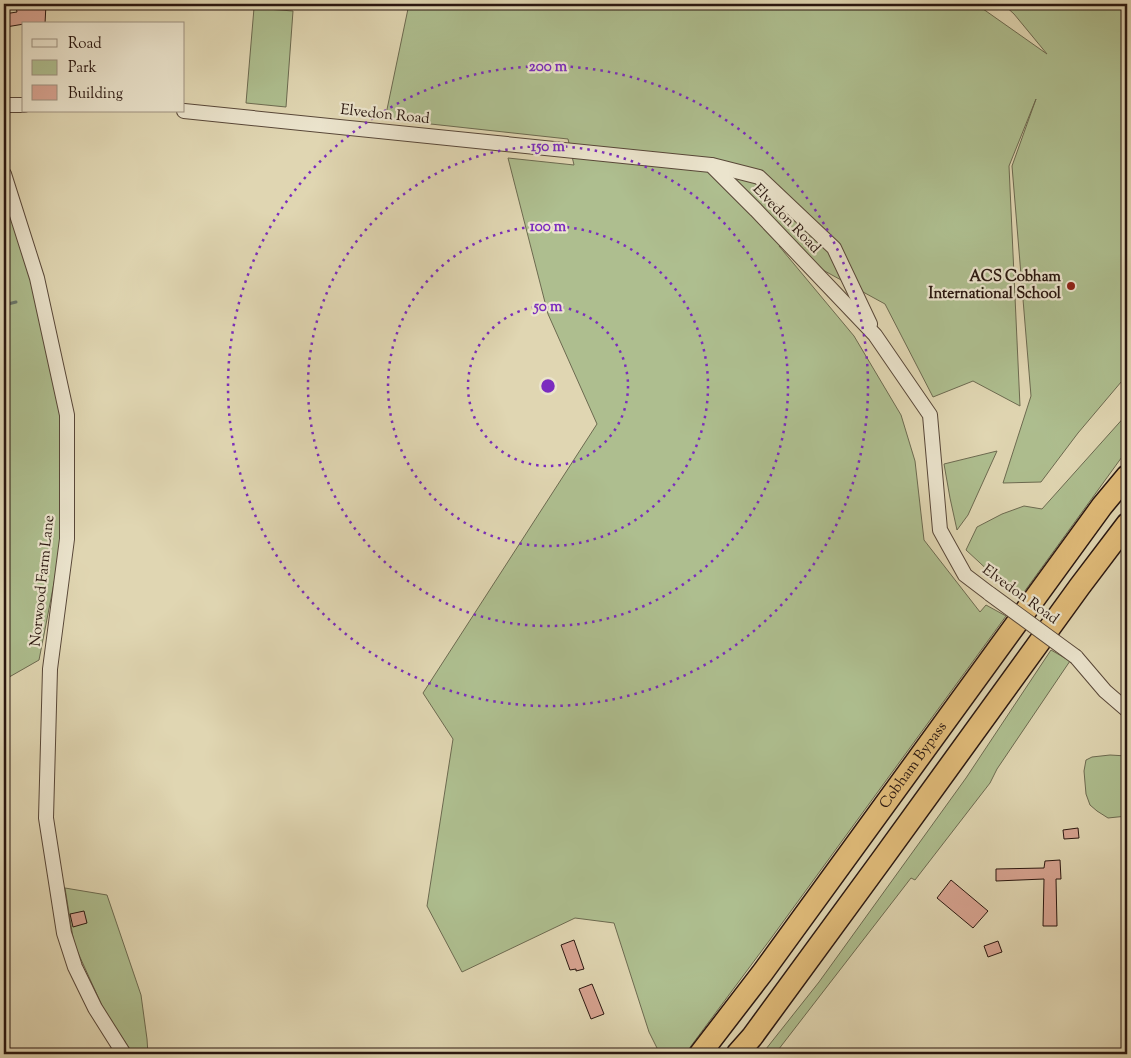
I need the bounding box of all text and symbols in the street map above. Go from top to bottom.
legend [22,22,185,112]
text: Road [68,34,102,55]
text: 200 m [529,57,568,78]
text: Park [68,58,97,79]
text: Building [68,84,123,105]
street label: Elvedon Road [339,100,431,130]
text: 150 m [531,137,565,158]
street label: Elvedon Road [747,179,825,259]
text: 100 m [530,217,567,238]
place label: ACS Cobham International School [928,267,1062,305]
marker: ACS Cobham International School [1065,280,1077,292]
text: 50 m [533,297,563,318]
centre of rings [539,377,557,395]
street label: Norwood Farm Lane [26,514,60,648]
street label: Elvedon Road [977,560,1063,630]
street label: Cobham Bypass [875,717,952,813]

